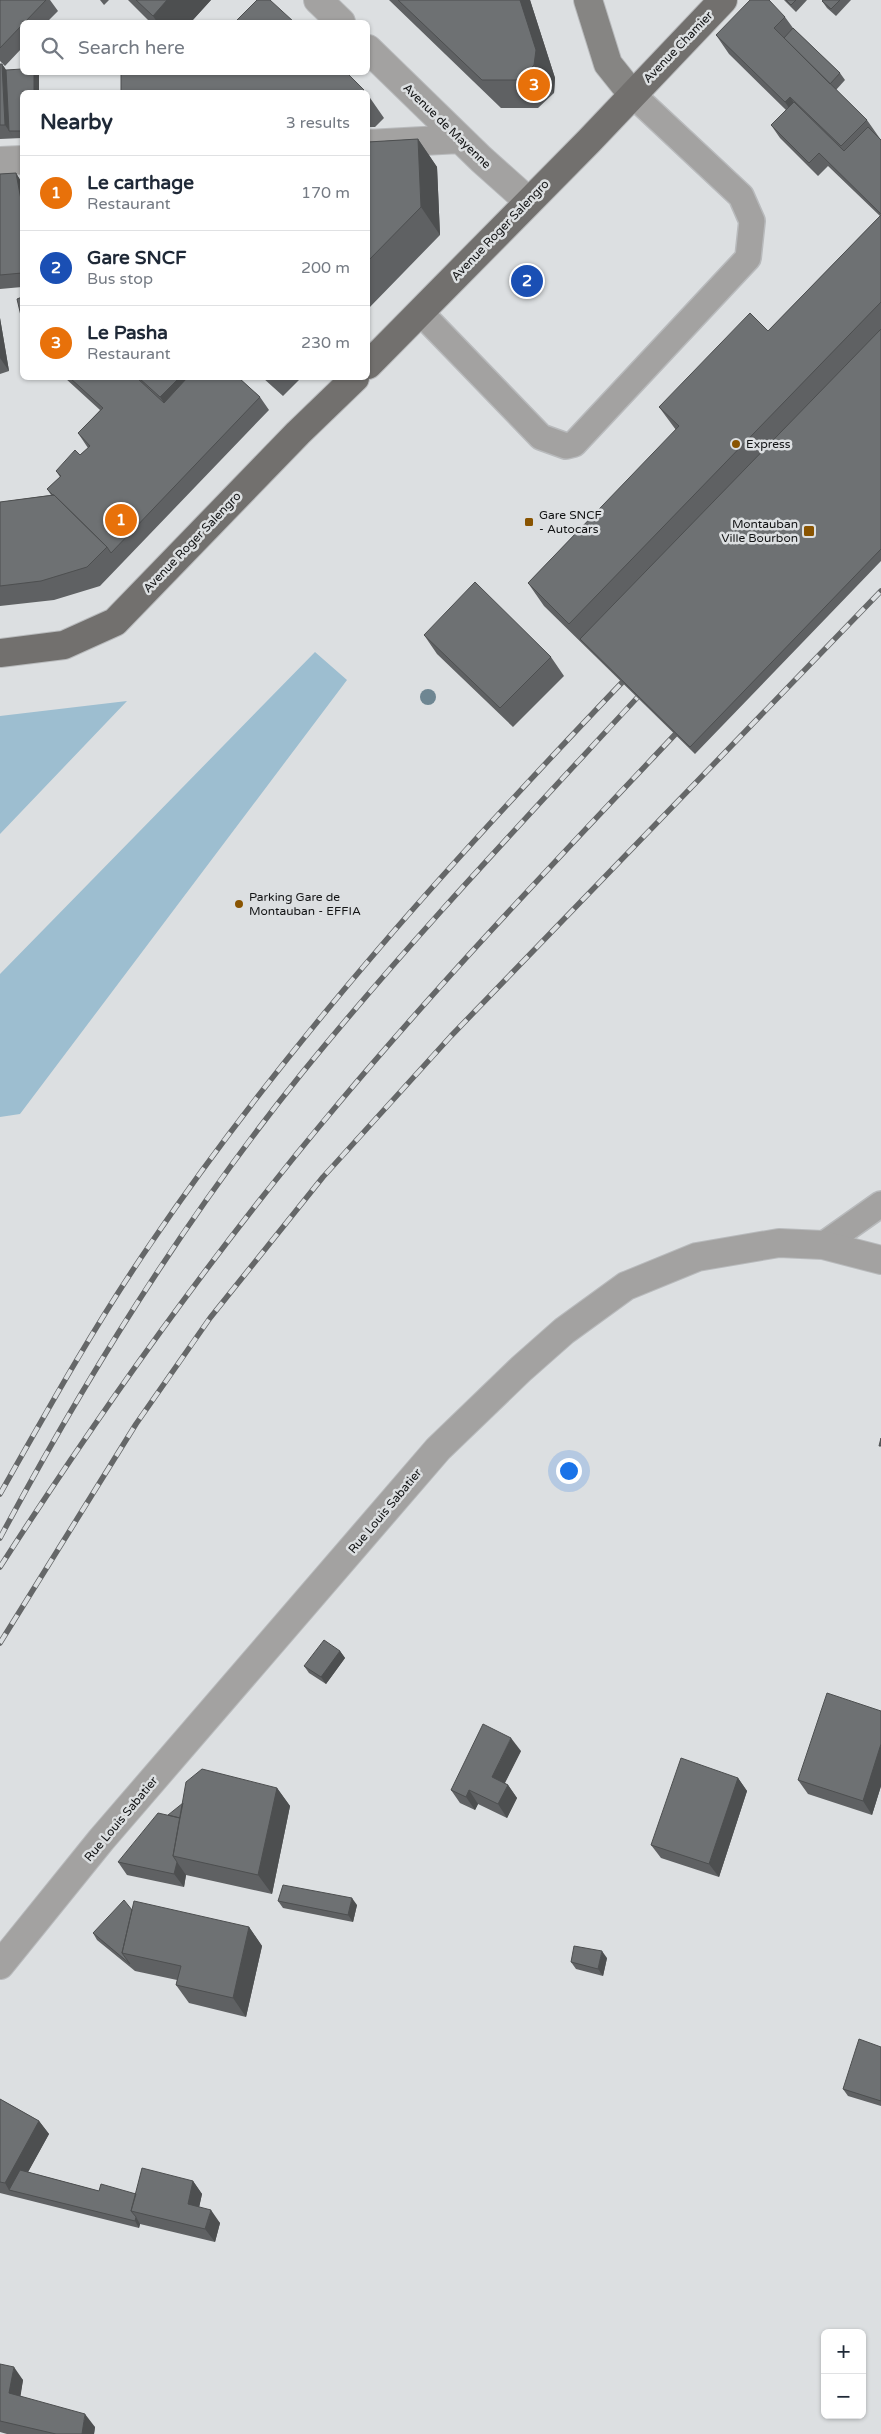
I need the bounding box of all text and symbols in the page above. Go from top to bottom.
street label: Avenue Chamier [640,8,716,86]
search box [20,20,370,75]
icon: search [38,34,66,62]
text: Search here [78,37,185,59]
pin: 3 [518,66,550,104]
street label: Avenue de Mayenne [400,81,494,172]
text: Nearby [40,110,113,135]
text: 3 results [286,113,350,133]
text: Le carthage [87,172,194,194]
street label: Avenue Roger Salengro [448,177,552,283]
text: 1 [51,183,61,203]
text: 170 m [301,183,350,203]
text: Restaurant [87,194,171,214]
text: Gare SNCF [87,247,186,269]
text: 2 [51,258,61,278]
text: 200 m [301,258,350,278]
pin: 2 [511,262,543,300]
text: Bus stop [87,269,153,289]
text: Le Pasha [87,322,168,344]
text: 3 [51,333,61,353]
text: 230 m [301,333,350,353]
text: Restaurant [87,344,171,364]
place label: Express [746,437,791,451]
marker: Express [730,438,742,450]
street label: Avenue Roger Salengro [140,489,244,595]
pin: 1 [105,501,137,539]
place label: Gare SNCF - Autocars [539,508,602,536]
marker: Gare SNCF - Autocars [523,516,535,528]
place label: Montauban Ville Bourbon [721,517,798,545]
marker: Montauban Ville Bourbon [802,524,816,538]
place label: Parking Gare de Montauban - EFFIA [249,890,361,918]
marker: Parking Gare de Montauban - EFFIA [233,898,245,910]
your location [556,1458,582,1484]
street label: Rue Louis Sabatier [345,1465,425,1556]
street label: Rue Louis Sabatier [81,1773,161,1864]
map controls [821,2329,866,2419]
button: + [821,2329,866,2374]
button: − [821,2374,866,2419]

